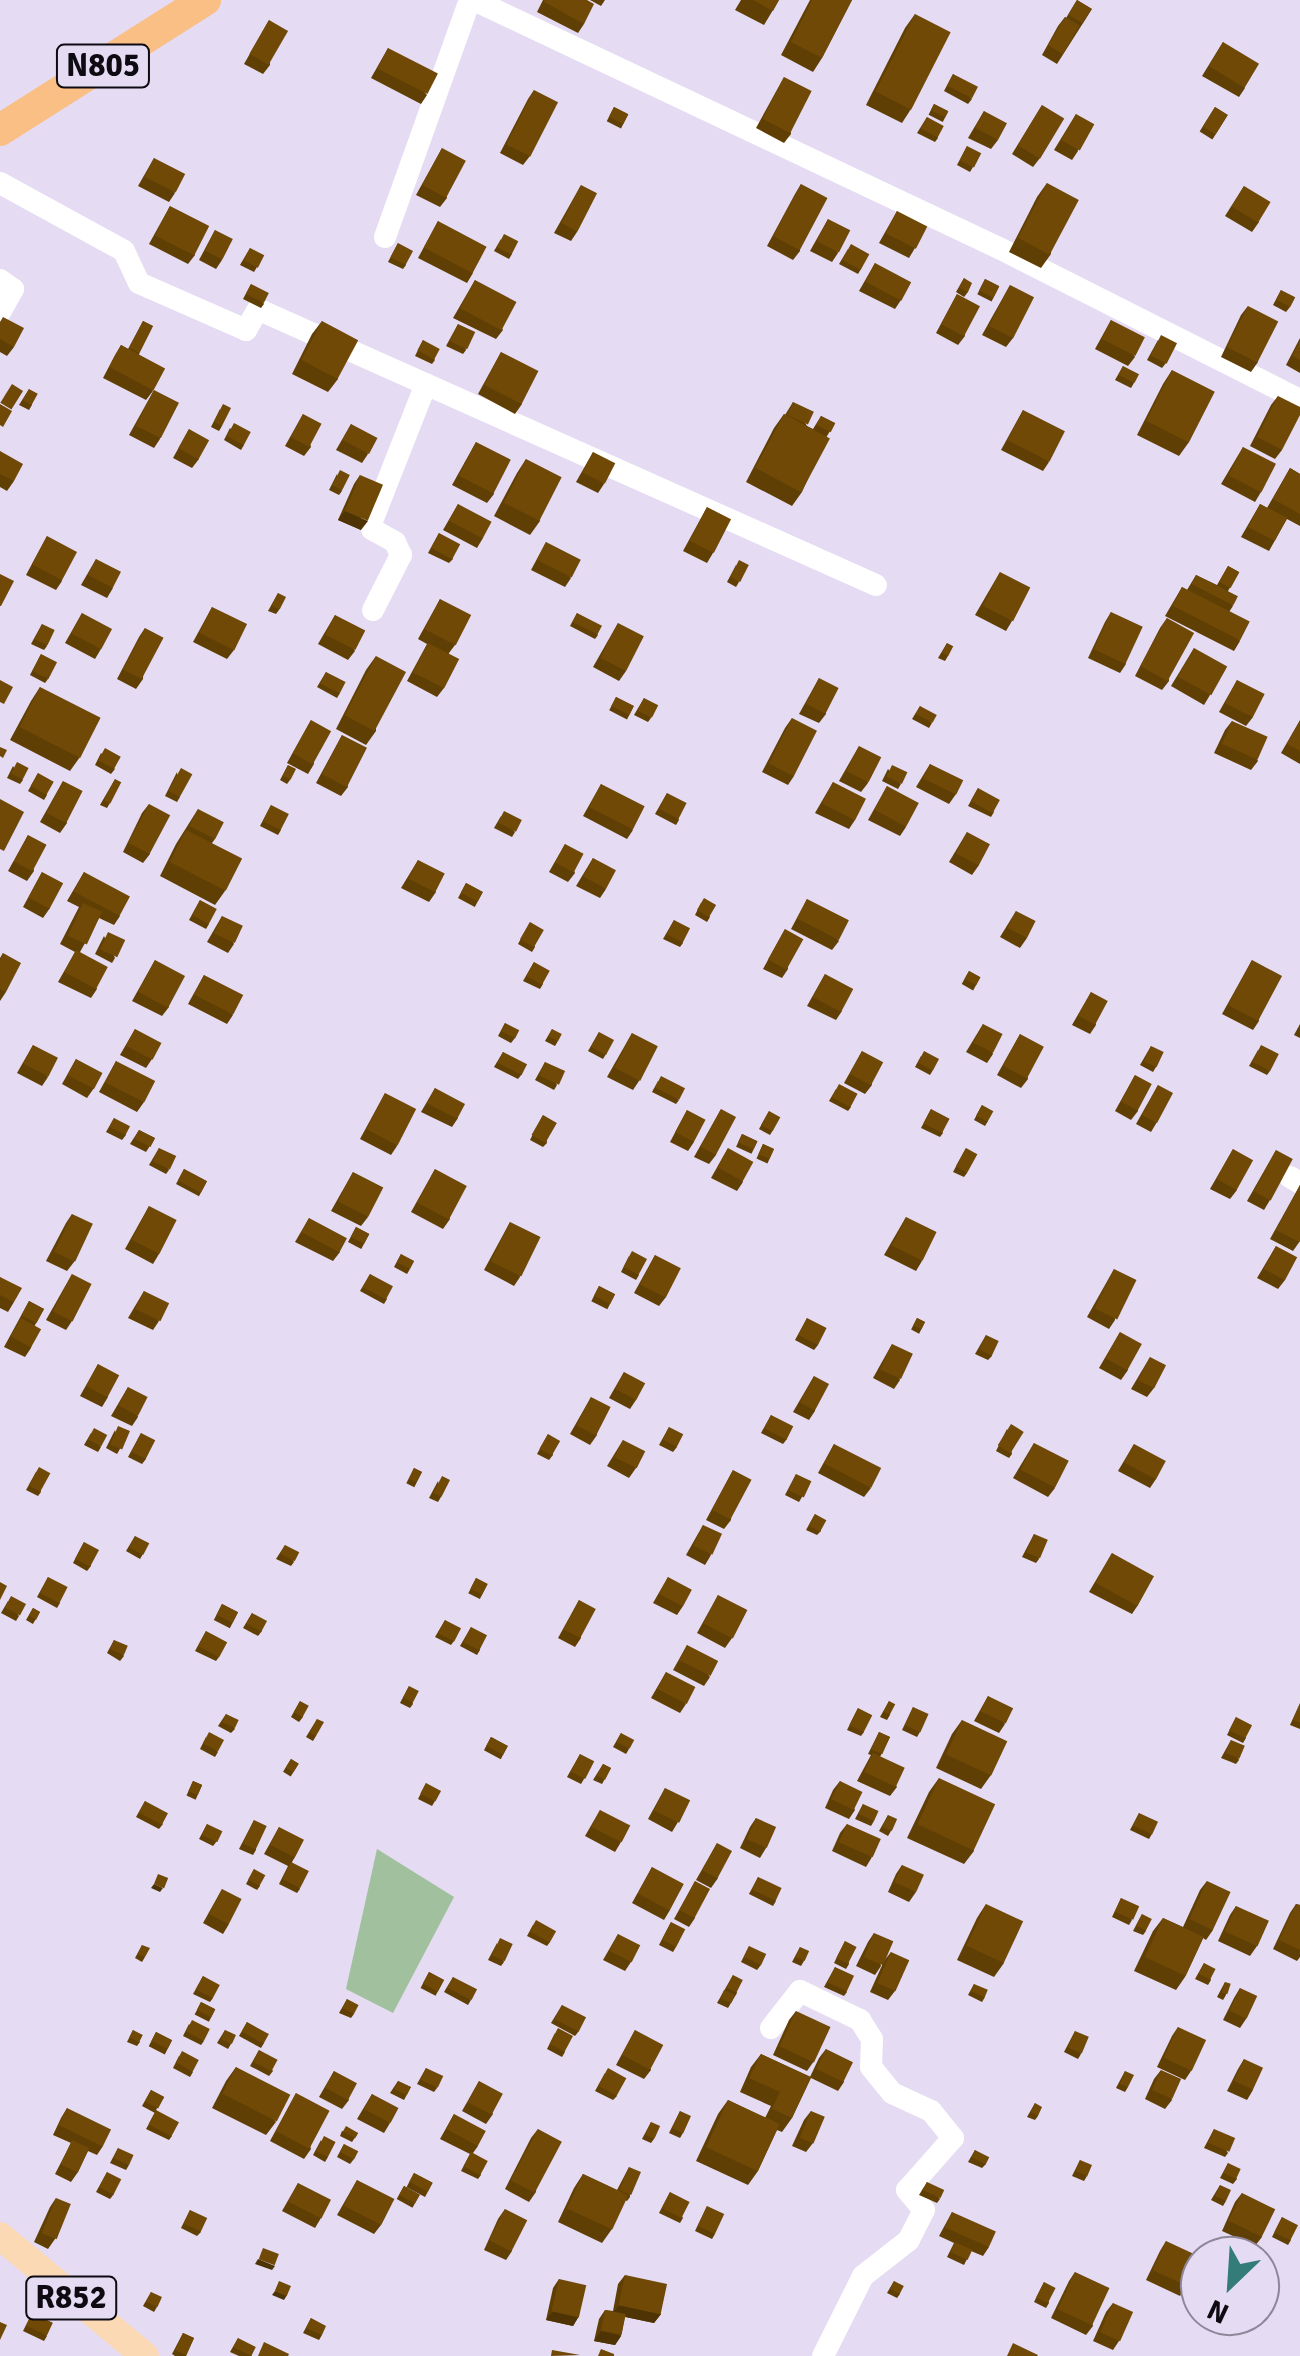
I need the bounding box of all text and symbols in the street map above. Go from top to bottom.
road number: N805 [56,39,150,93]
north arrow [1180,2236,1280,2336]
road number: R852 [23,2271,118,2325]
text: N [1202,2292,1234,2331]

